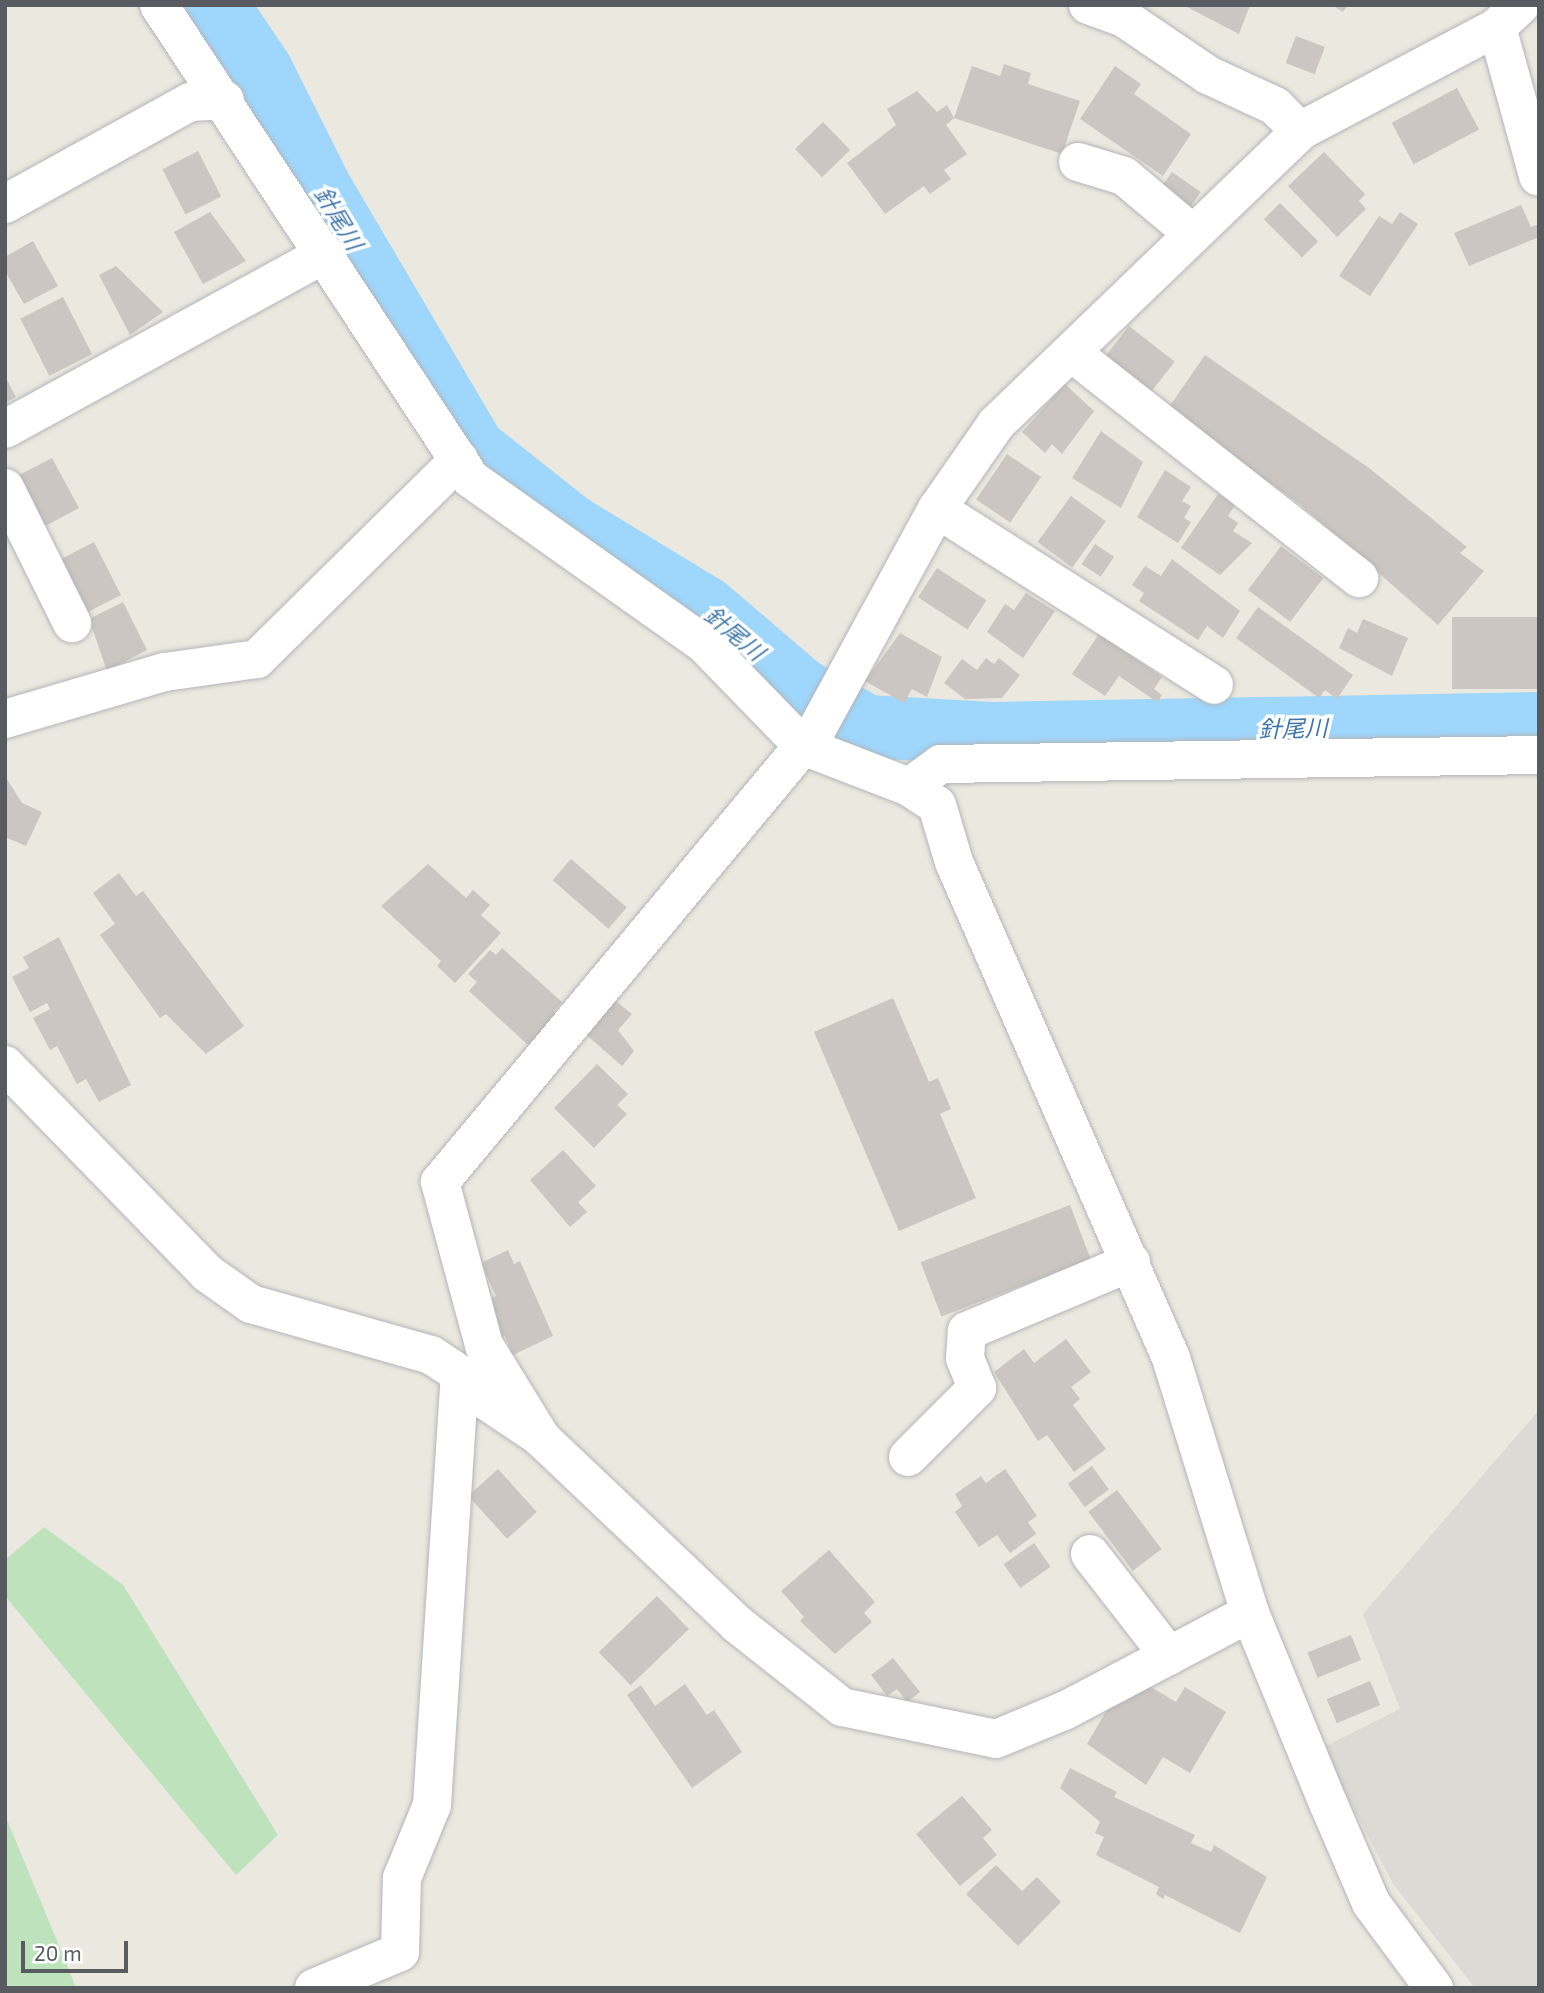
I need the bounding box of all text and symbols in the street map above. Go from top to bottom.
water label: 針尾川 [309,181,369,255]
water label: 針尾川 [700,600,770,666]
water label: 針尾川 [1258,714,1328,742]
scale bar [24,1926,131,1970]
text: 20 m [34,1940,82,1965]

